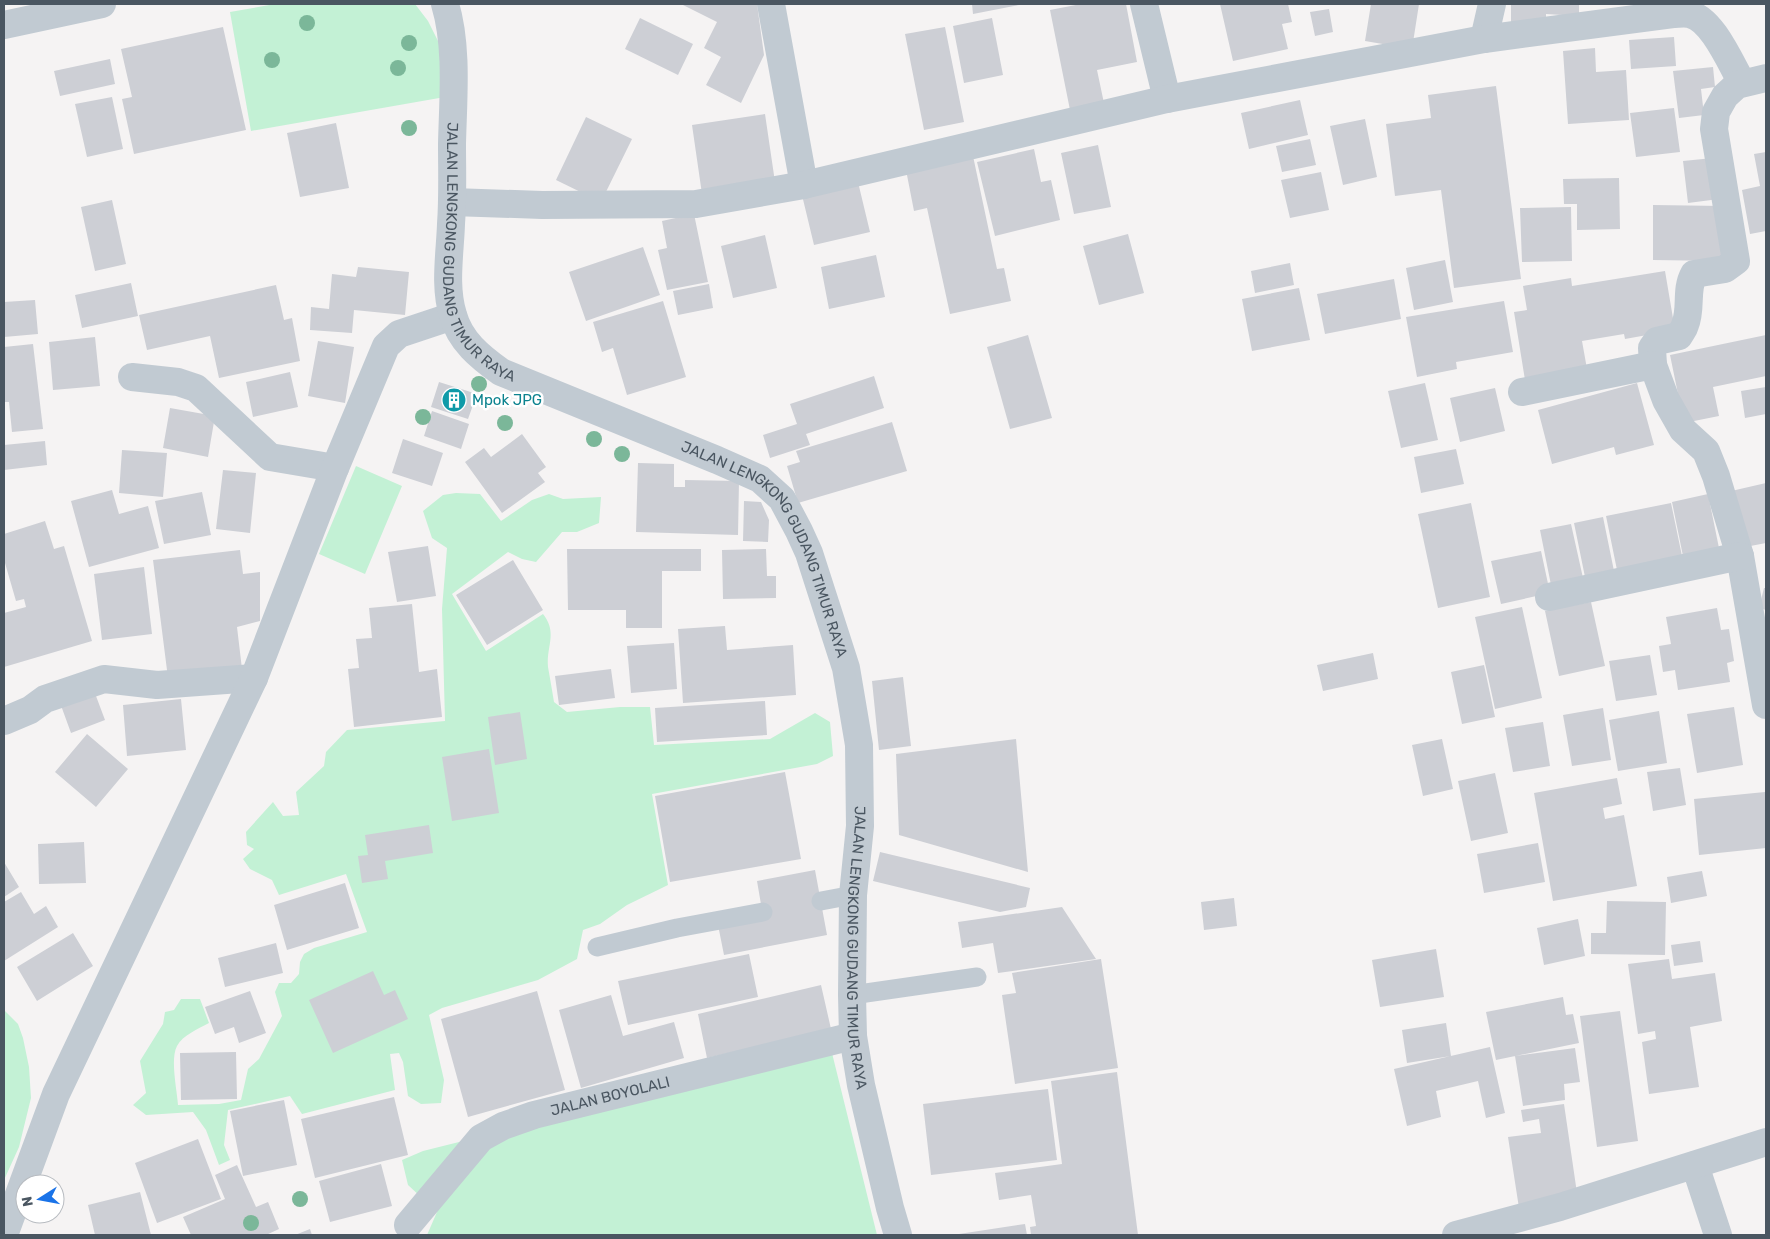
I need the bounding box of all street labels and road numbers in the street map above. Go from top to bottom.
street label: JALAN LENGKONG GUDANG TIMUR RAYA [439,122,518,386]
street label: JALAN LENGKONG GUDANG TIMUR RAYA [679,437,851,660]
street label: JALAN LENGKONG GUDANG TIMUR RAYA [843,806,871,1091]
street label: JALAN BOYOLALI [549,1073,672,1120]

